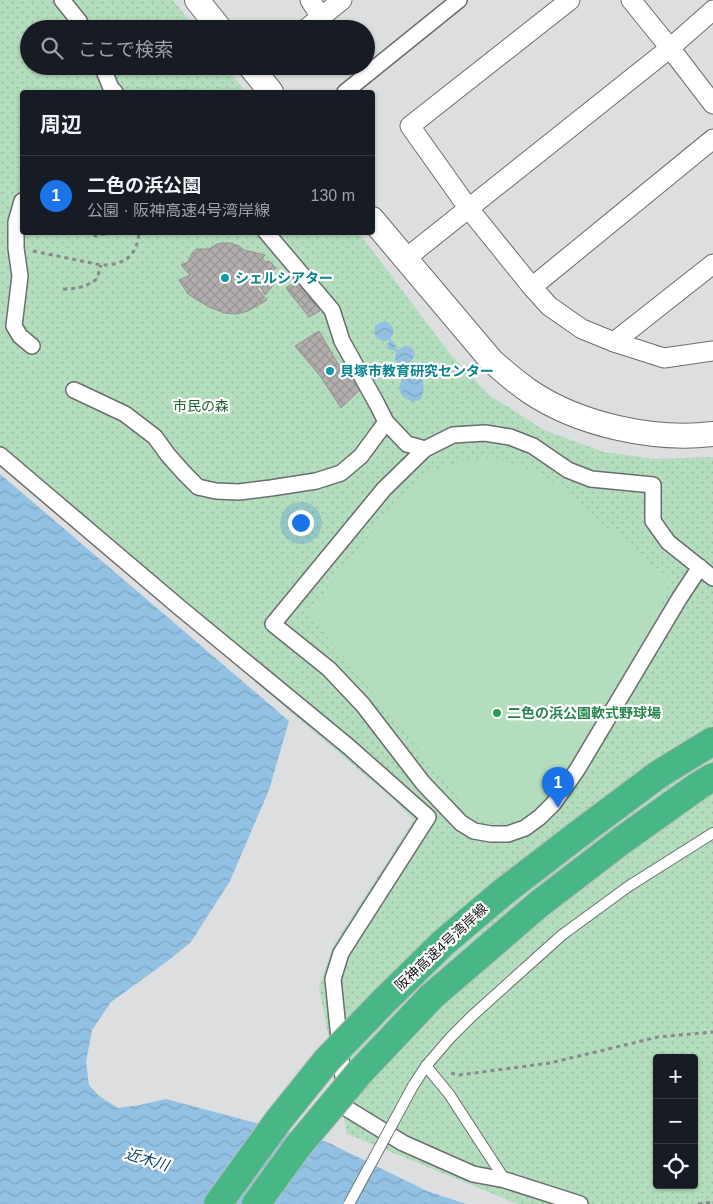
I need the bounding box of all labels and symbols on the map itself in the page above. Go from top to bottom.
place label: シェルシアター [235,270,333,286]
marker: シェルシアター [219,272,231,284]
place label: 貝塚市教育研究センター [340,363,494,379]
marker: 貝塚市教育研究センター [324,365,336,377]
park label: 市民の森 [173,398,229,414]
your location [288,510,314,536]
place label: 二色の浜公園軟式野球場 [507,705,661,721]
marker: 二色の浜公園軟式野球場 [491,707,503,719]
pin: 1 [542,767,574,808]
street label: 阪神高速4号湾岸線 [392,900,490,994]
water label: 近木川 [123,1144,173,1174]

